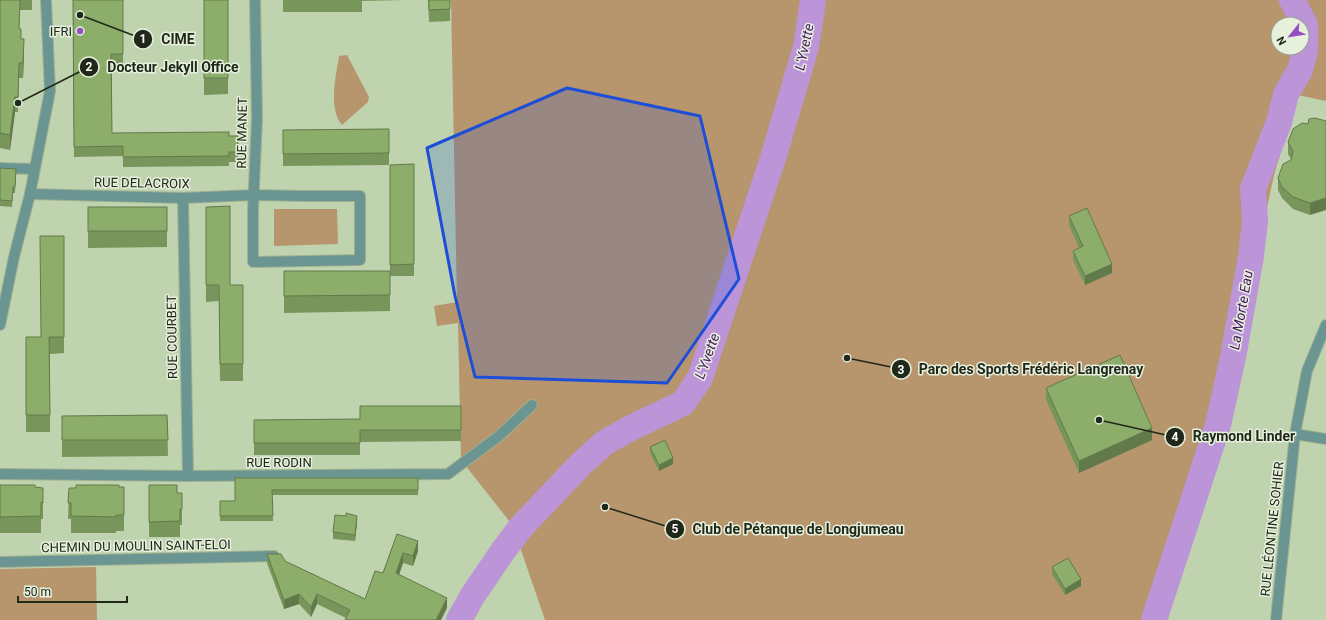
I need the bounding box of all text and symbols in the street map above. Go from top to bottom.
north arrow [1270,16,1310,56]
water label: L'Yvette [791,22,817,72]
place label: IFRI [50,24,72,39]
marker: IFRI [75,26,85,36]
callout: CIME [133,26,202,52]
text: CIME [161,31,195,47]
text: 1 [140,32,146,46]
text: N [1274,34,1289,47]
callout: Docteur Jekyll Office [79,54,246,80]
text: Docteur Jekyll Office [107,59,239,75]
text: 2 [86,60,93,74]
street label: RUE MANET [234,97,250,169]
street label: RUE DELACROIX [94,175,190,191]
water label: La Morte Eau [1226,269,1256,351]
street label: RUE COURBET [164,295,180,379]
water label: L'Yvette [691,331,723,381]
callout: Parc des Sports Frédéric Langrenay [891,356,1151,382]
text: Parc des Sports Frédéric Langrenay [919,361,1144,377]
text: 3 [898,363,905,377]
callout: Raymond Linder [1165,424,1303,450]
text: Raymond Linder [1193,428,1295,444]
text: 4 [1172,430,1179,444]
street label: RUE RODIN [246,455,312,470]
street label: RUE LÉONTINE SOHIER [1257,461,1287,597]
callout: Club de Pétanque de Longjumeau [665,516,912,542]
text: Club de Pétanque de Longjumeau [692,521,904,537]
text: 5 [672,522,679,536]
street label: CHEMIN DU MOULIN SAINT-ELOI [41,537,231,555]
scale bar [18,578,127,604]
text: 50 m [24,585,51,599]

